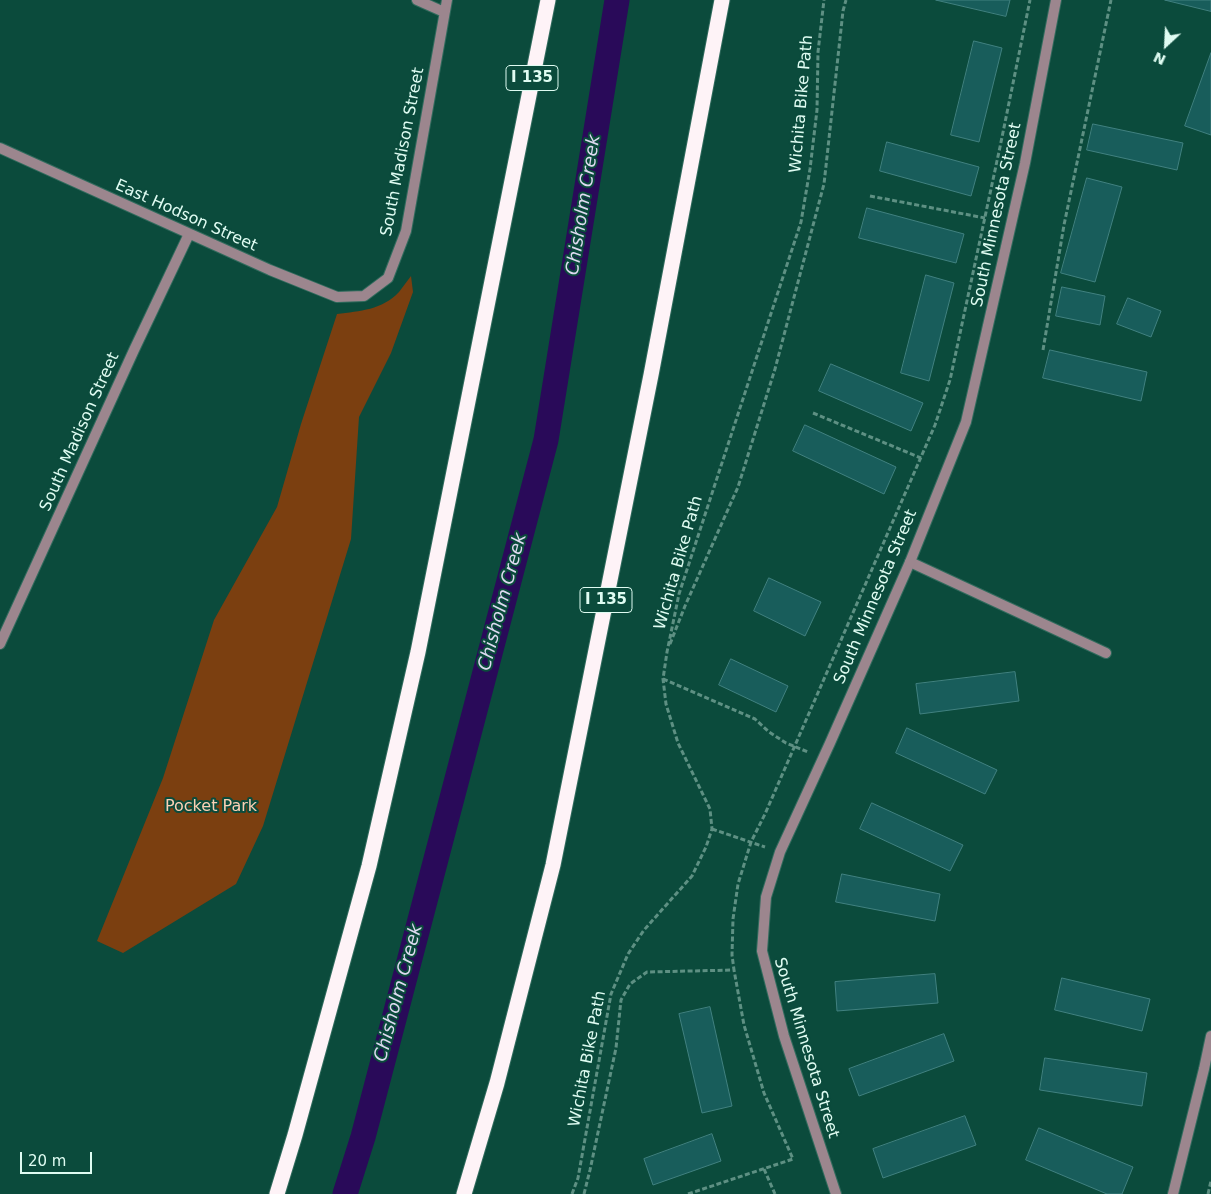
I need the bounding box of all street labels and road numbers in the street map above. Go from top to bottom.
street label: Wichita Bike Path [786,34,818,174]
street label: South Madison Street [377,66,429,238]
road number: I 135 [506,66,558,90]
street label: South Minnesota Street [968,121,1026,309]
street label: East Hodson Street [112,176,260,256]
street label: South Madison Street [36,350,124,514]
street label: Wichita Bike Path [651,494,707,632]
street label: South Minnesota Street [830,507,922,687]
road number: I 135 [580,588,632,612]
street label: South Minnesota Street [769,955,843,1141]
street label: Wichita Bike Path [565,989,611,1129]

